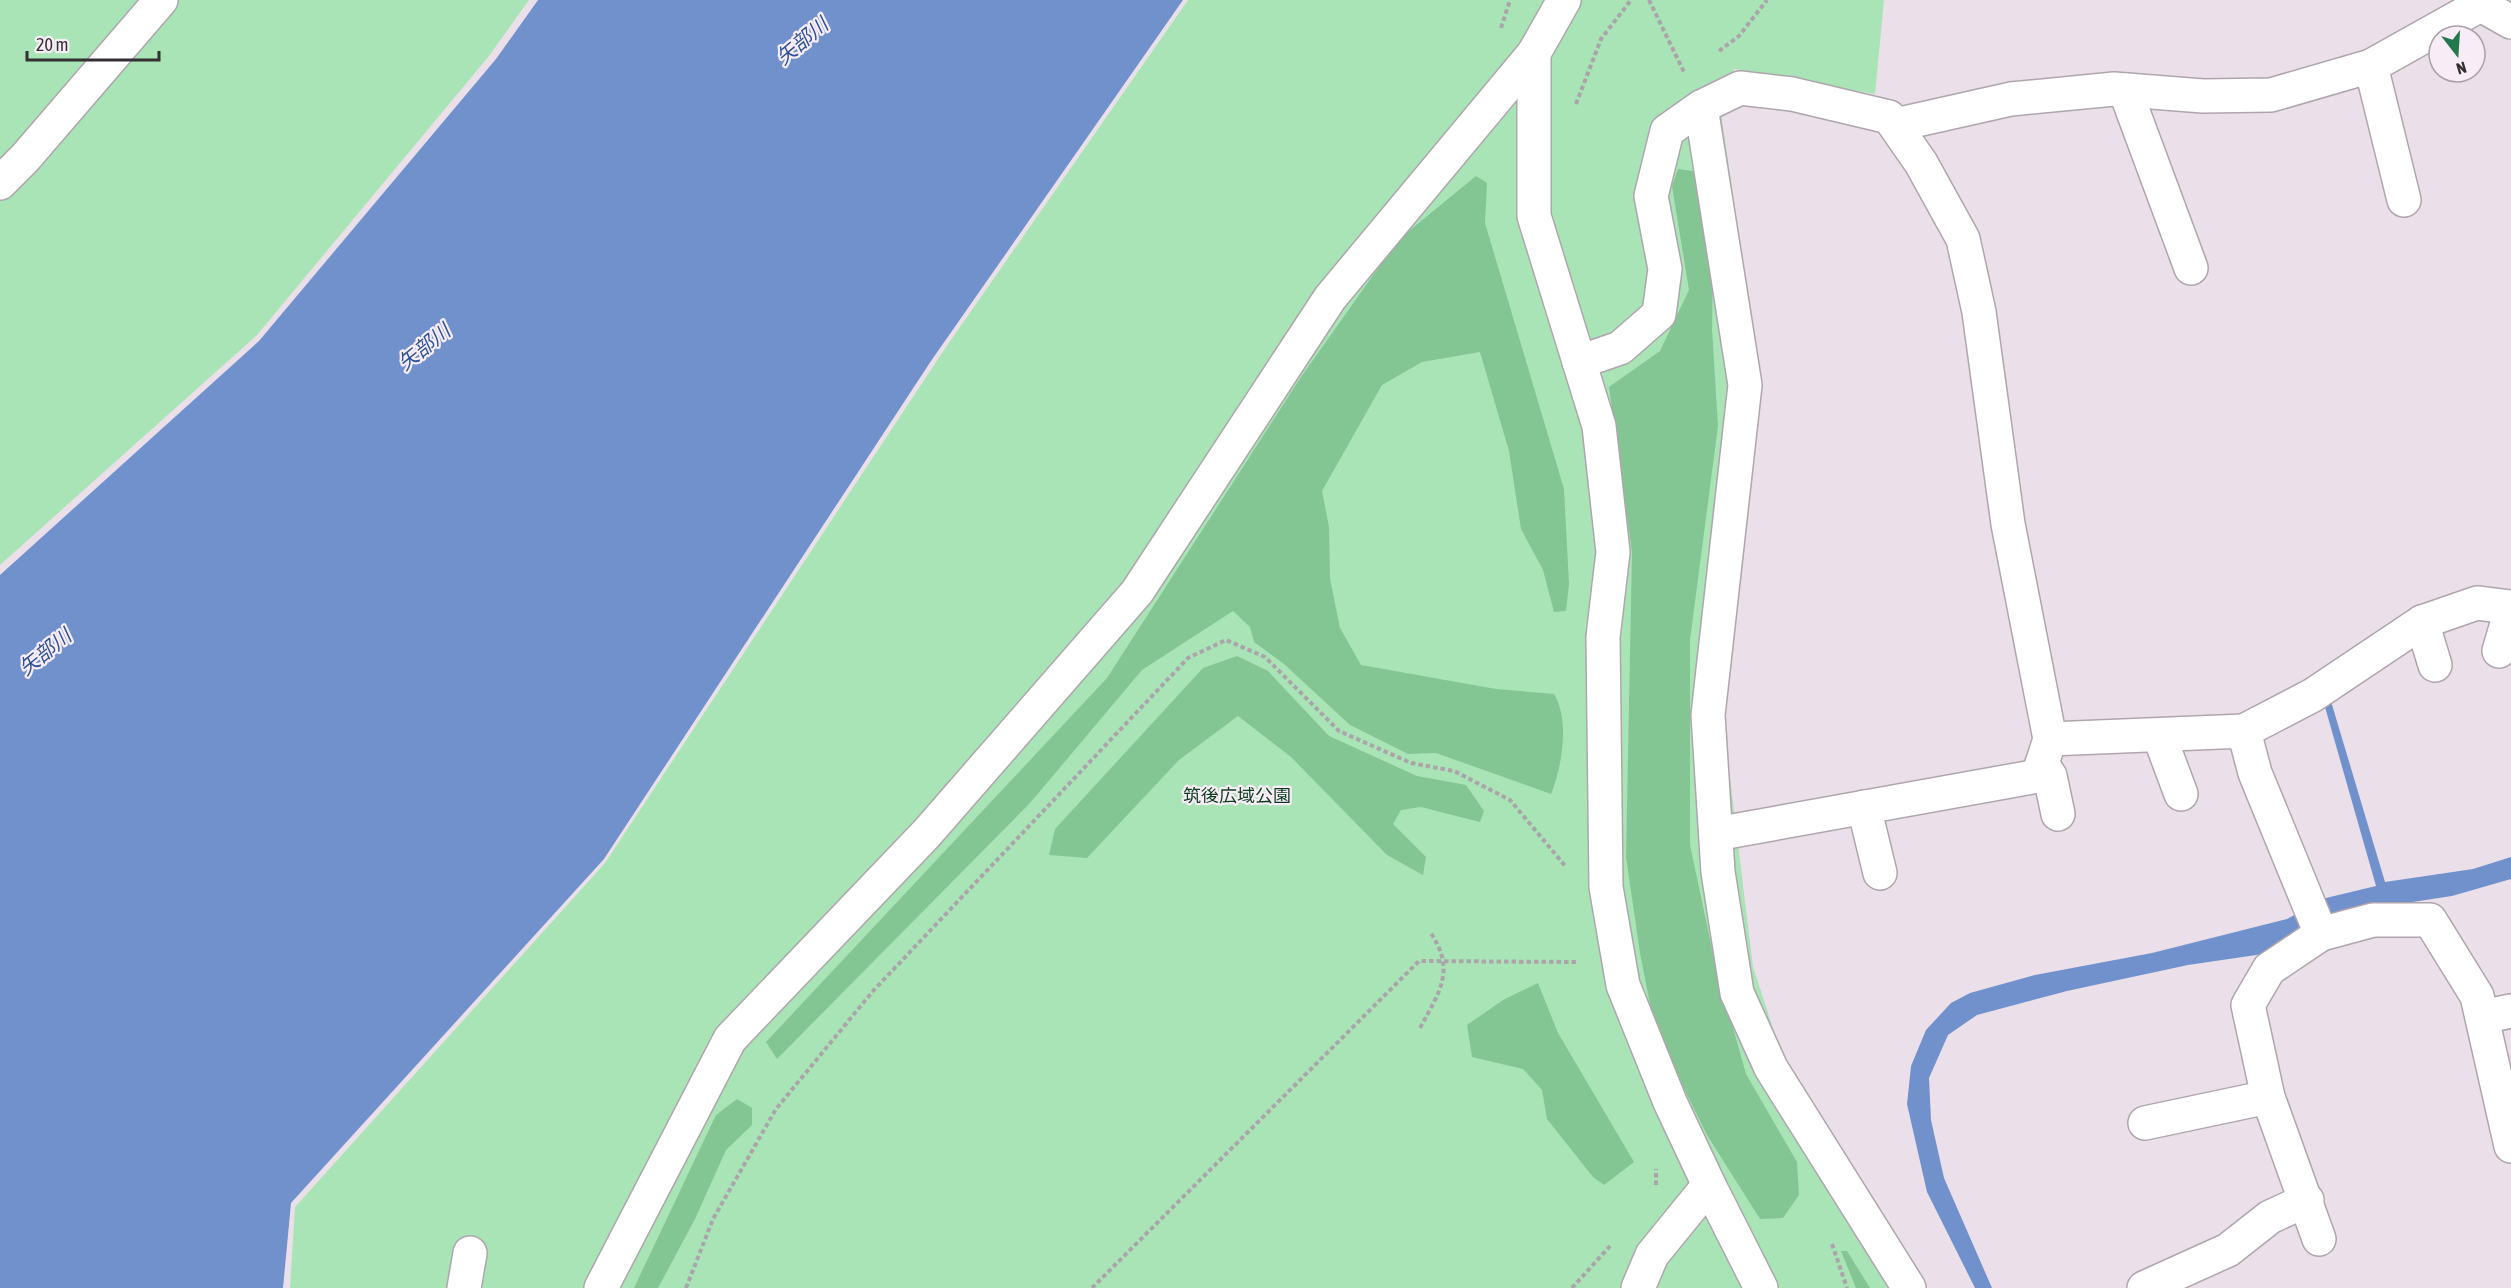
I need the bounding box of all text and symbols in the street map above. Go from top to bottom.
water label: 矢部川 [771,11,834,69]
scale bar [27,24,159,62]
north arrow [2427,24,2487,84]
text: 20 m [36,34,68,55]
text: N [2454,58,2469,78]
water label: 矢部川 [393,318,456,374]
water label: 矢部川 [14,623,77,679]
park label: 筑後広域公園 [1183,785,1291,806]

